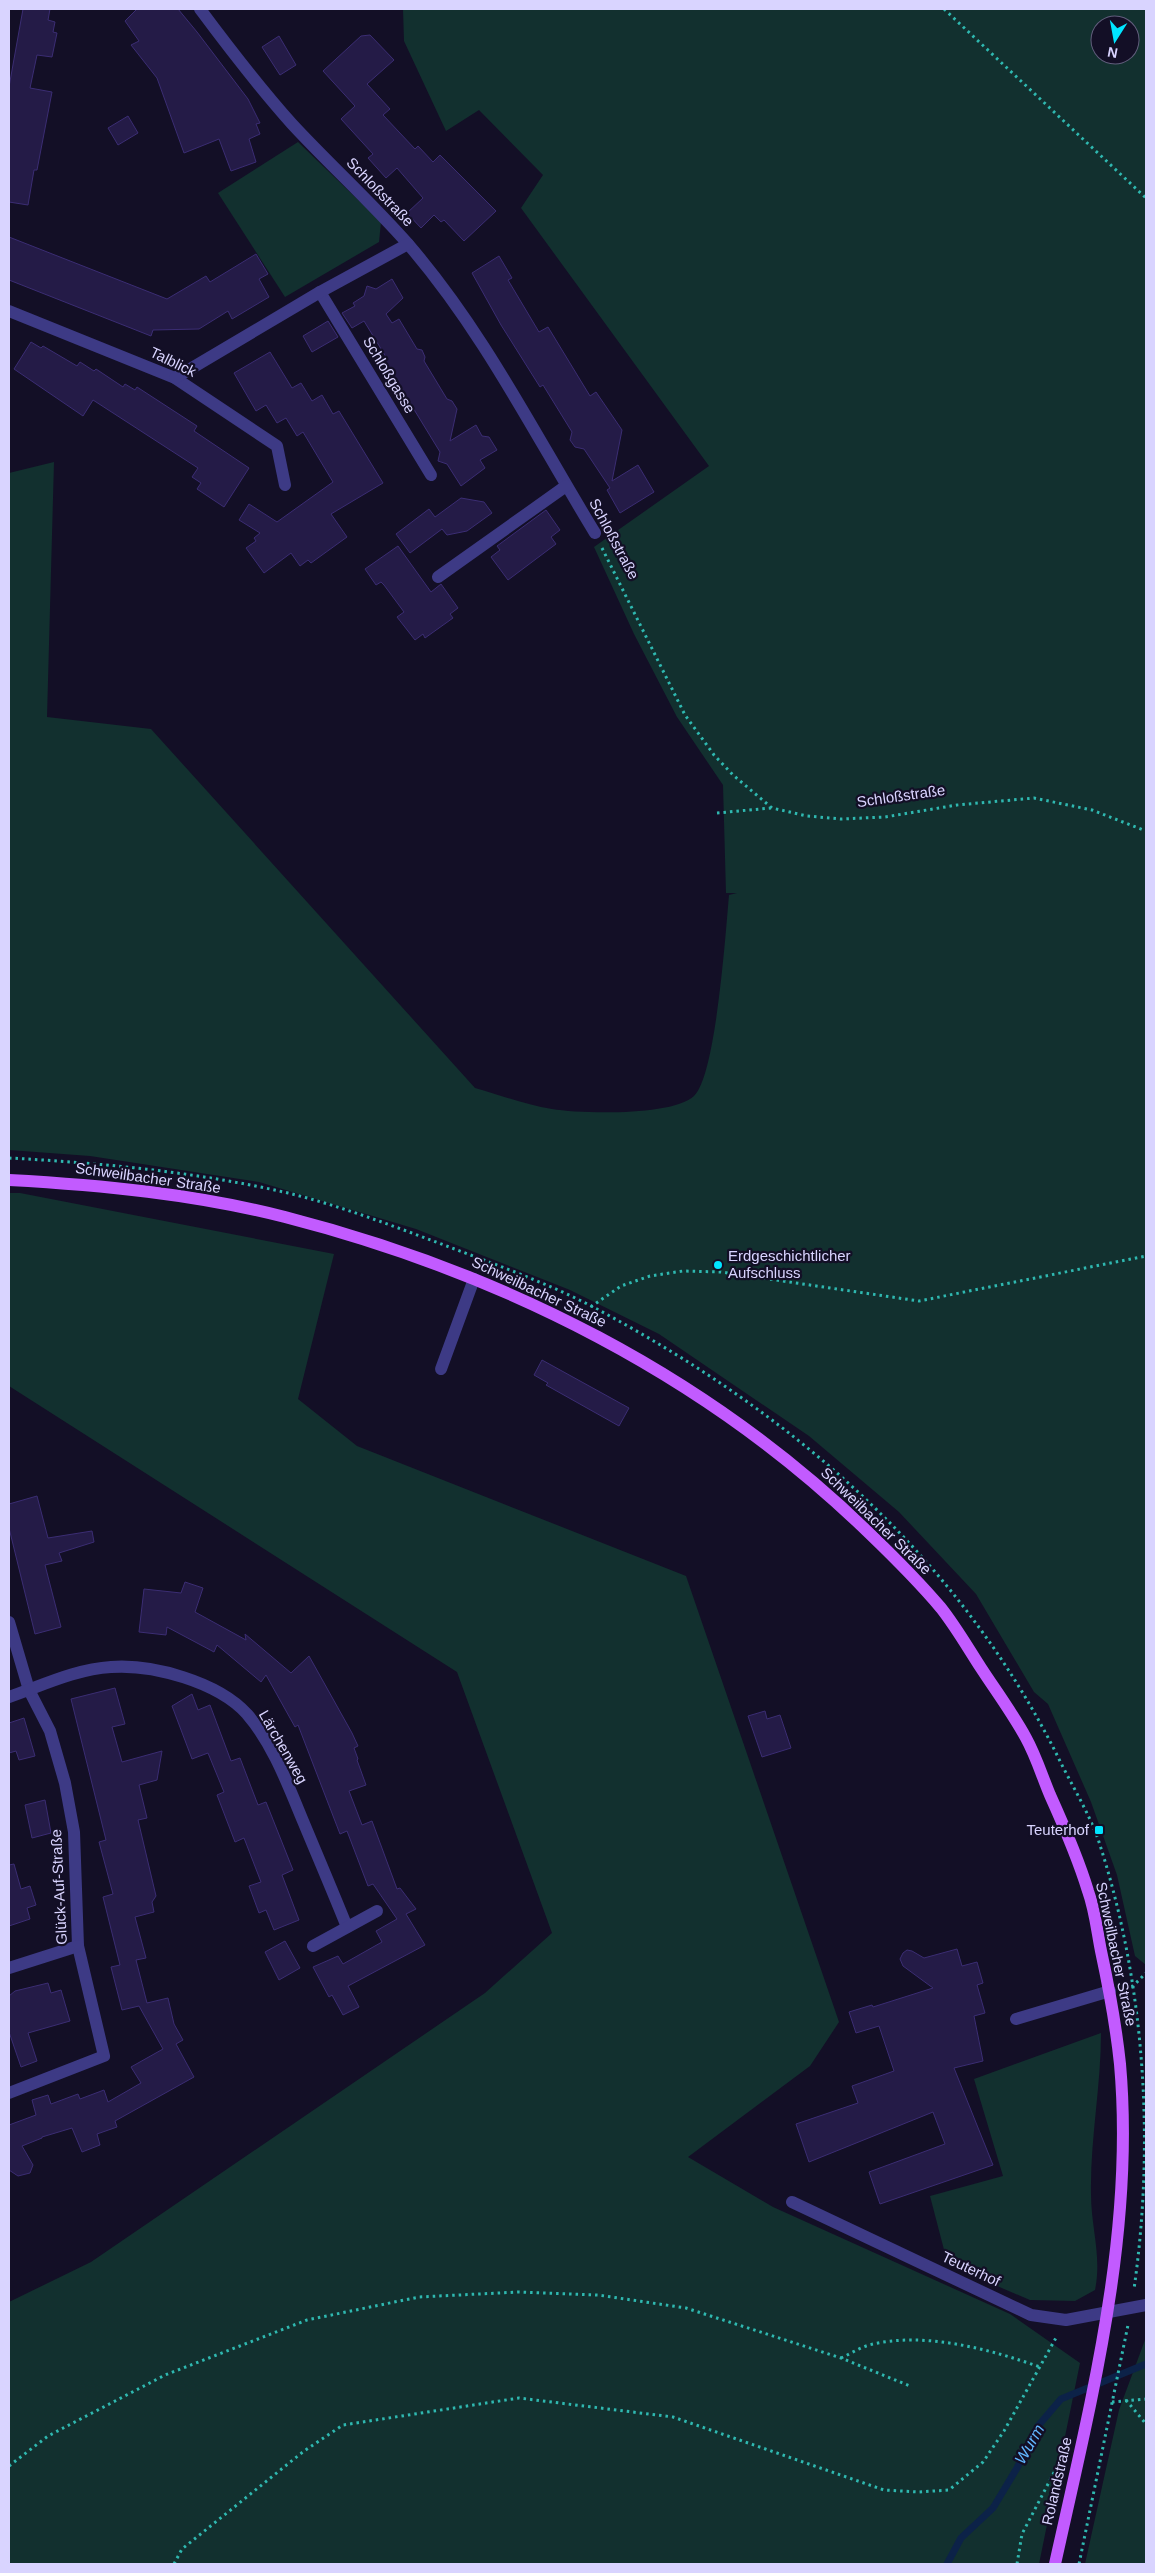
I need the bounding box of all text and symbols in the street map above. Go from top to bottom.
north arrow [1090,15,1140,65]
text: N [1106,44,1119,62]
street label: Schloßstraße [343,154,417,230]
street label: Schloßgasse [360,333,419,416]
street label: Talblick [147,343,199,380]
street label: Schloßstraße [586,495,643,582]
street label: Schloßstraße [856,781,946,810]
street label: Schweilbacher Straße [74,1159,222,1196]
place label: Erdgeschichtlicher Aufschluss [728,1247,851,1281]
street label: Schweilbacher Straße [469,1253,609,1330]
marker: Erdgeschichtlicher Aufschluss [712,1259,724,1271]
street label: Schweilbacher Straße [818,1464,935,1578]
street label: Lärchenweg [256,1707,311,1786]
place label: Teuterhof [1026,1821,1090,1838]
marker: Teuterhof [1093,1824,1105,1836]
street label: Glück-Auf-Straße [47,1829,70,1945]
street label: Schweilbacher Straße [1093,1880,1140,2027]
street label: Teuterhof [939,2248,1004,2290]
water label: Wurm [1011,2422,1047,2467]
street label: Rolandstraße [1038,2435,1075,2527]

